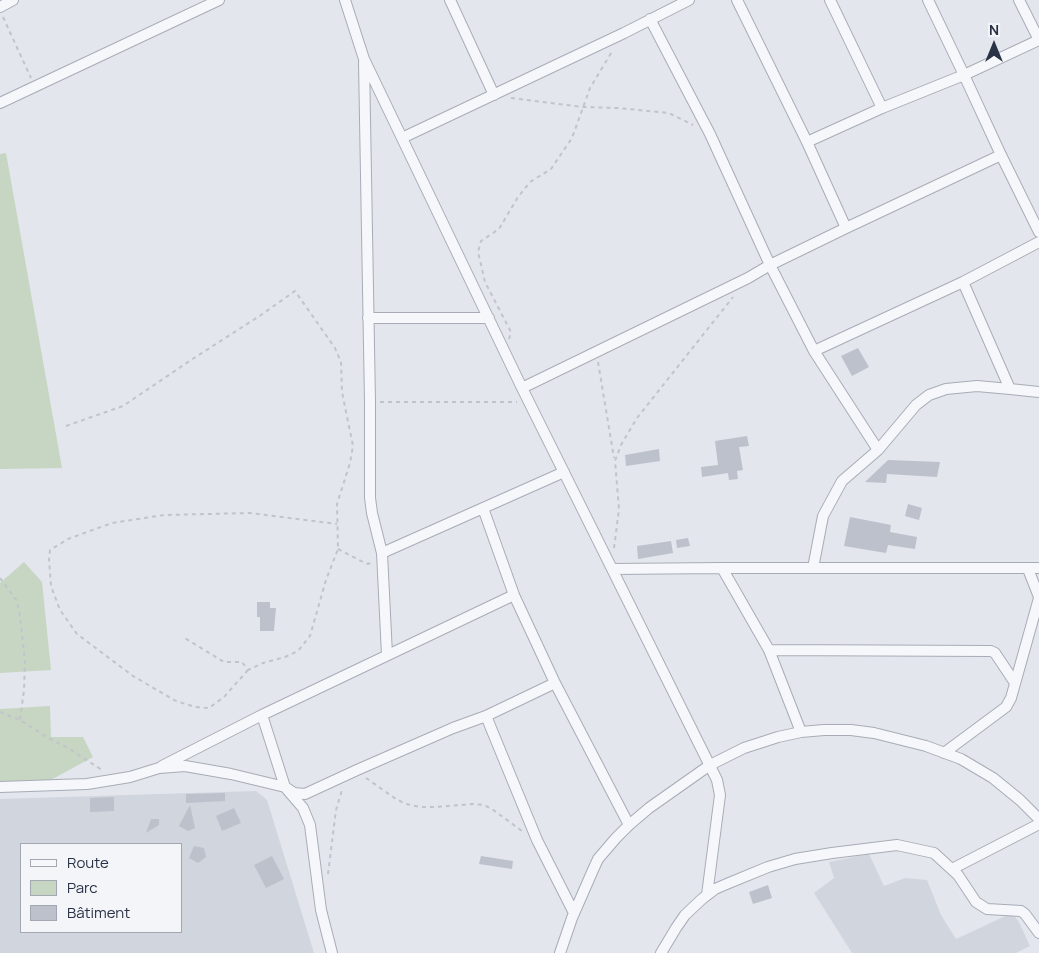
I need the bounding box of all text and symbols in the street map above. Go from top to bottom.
north arrow [969,20,1019,70]
text: N [989,20,999,39]
legend [20,843,182,933]
text: Route [67,852,109,873]
text: Parc [67,877,98,898]
text: Bâtiment [67,902,130,923]

